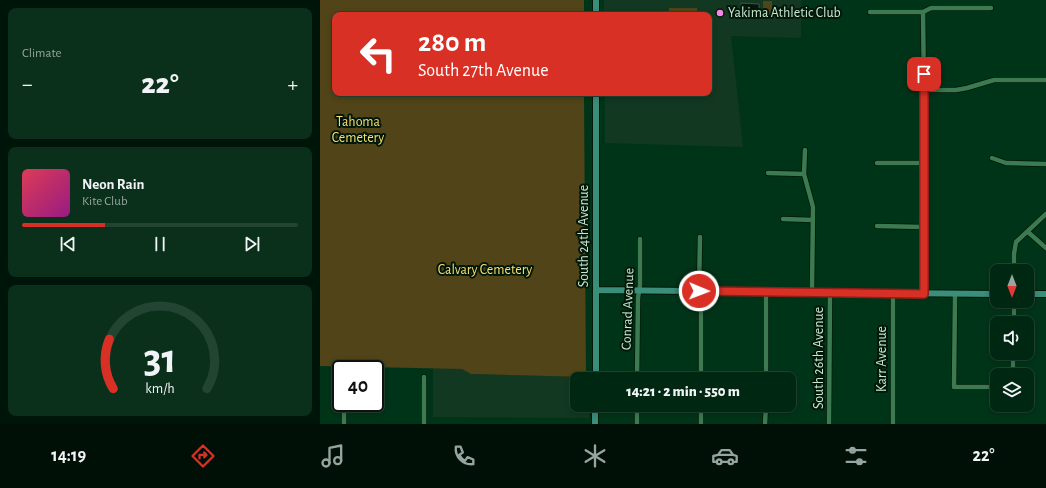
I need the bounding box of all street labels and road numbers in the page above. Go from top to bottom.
street label: South 24th Avenue [577,185,591,287]
street label: Conrad Avenue [620,268,636,350]
street label: South 26th Avenue [812,307,826,409]
street label: Karr Avenue [875,326,889,392]

